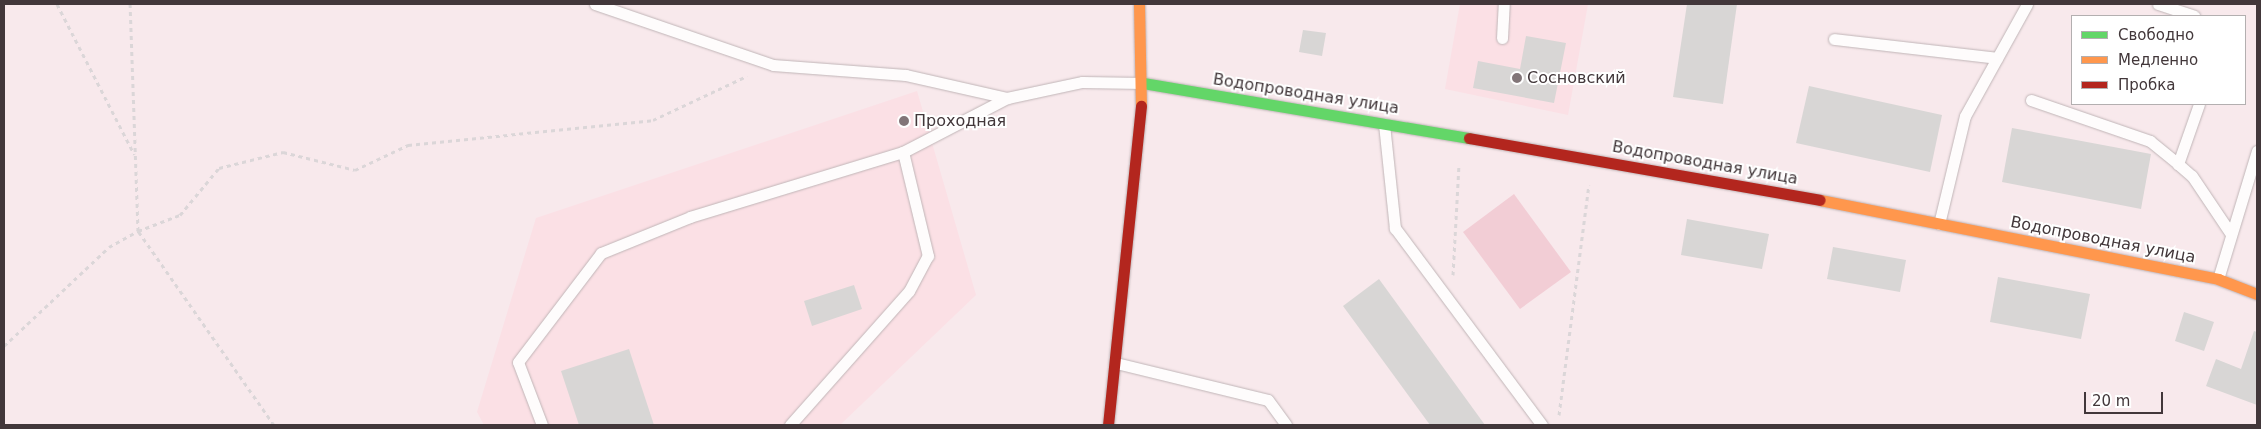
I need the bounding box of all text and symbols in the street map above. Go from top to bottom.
legend [2071,15,2246,105]
text: Свободно [2118,26,2194,44]
text: Медленно [2118,51,2198,69]
place label: Сосновский [1527,68,1626,88]
street label: Водопроводная улица [1212,70,1400,118]
marker: Сосновский [1511,72,1523,84]
text: Пробка [2118,76,2175,94]
place label: Проходная [914,111,1006,131]
marker: Проходная [898,115,910,127]
street label: Водопроводная улица [1611,137,1799,189]
street label: Водопроводная улица [2009,213,2197,267]
scale bar [2086,382,2165,414]
text: 20 m [2092,392,2130,410]

